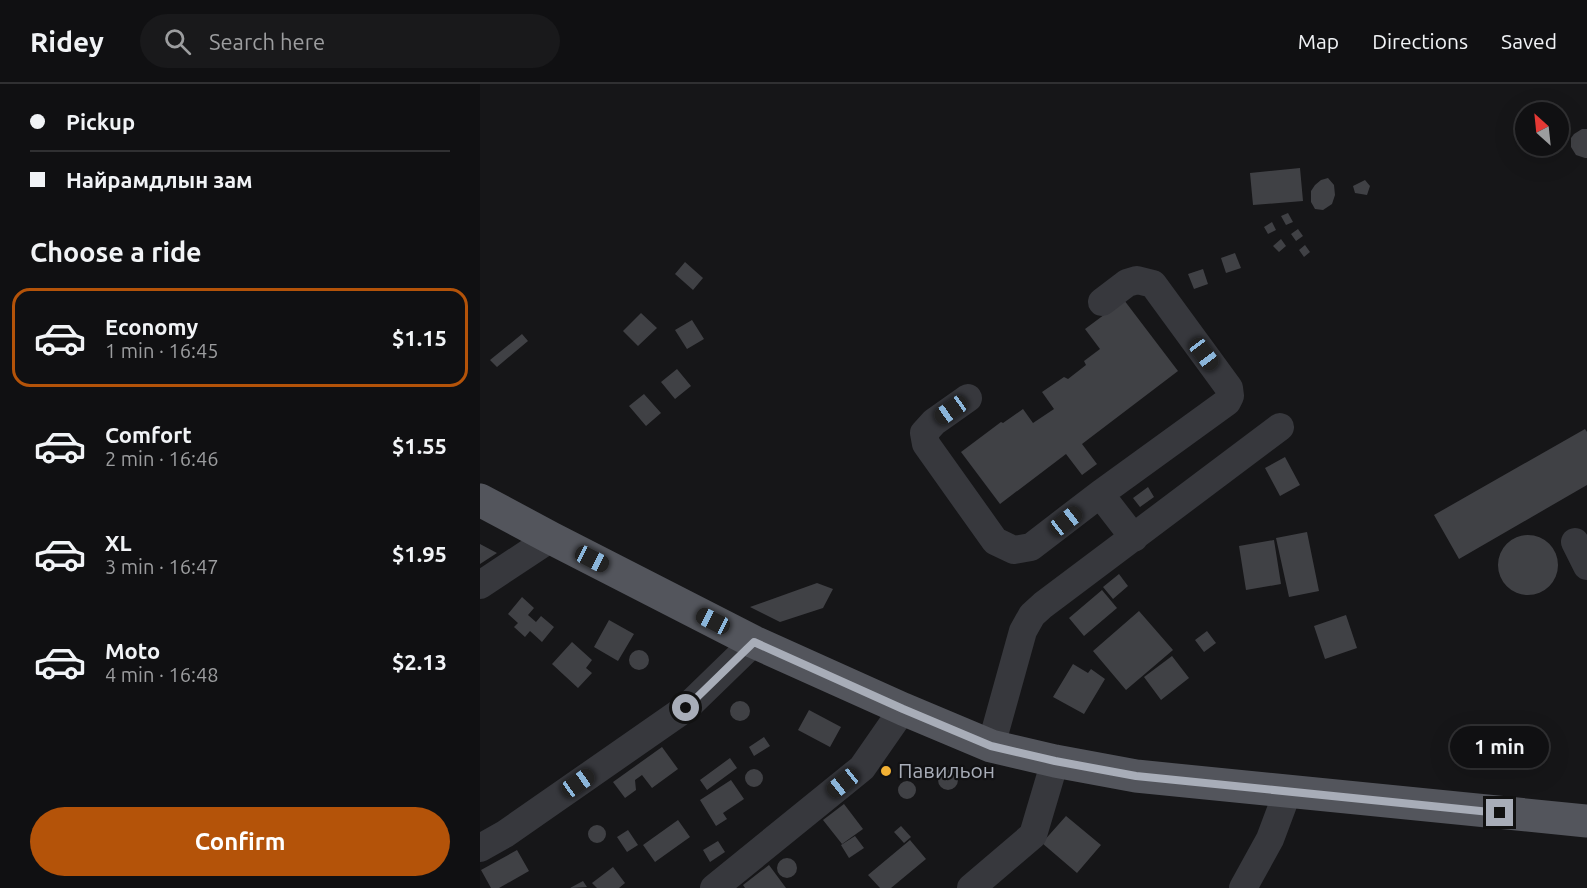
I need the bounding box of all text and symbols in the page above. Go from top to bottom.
search box [140,14,560,68]
icon: search [161,25,194,58]
text: Ridey [30,26,104,57]
text: Search here [209,29,325,54]
text: Map [1298,29,1339,53]
text: Directions [1372,29,1468,53]
text: Saved [1501,29,1557,53]
north arrow [1515,102,1569,156]
map controls [1515,102,1569,156]
text: Pickup [66,109,135,134]
text: Найрамдлын зам [66,167,253,192]
text: Choose a ride [30,237,202,267]
icon: car [33,311,87,365]
text: Economy [105,314,198,339]
text: $1.15 [392,325,447,350]
car [1186,334,1222,374]
text: 1 min · 16:45 [105,339,219,362]
car [931,392,971,428]
icon: car [33,419,87,473]
text: Comfort [105,422,192,447]
text: $1.55 [392,433,447,458]
text: 2 min · 16:46 [105,447,219,470]
car [1046,503,1086,539]
icon: car [33,527,87,581]
text: XL [105,530,132,555]
text: $1.95 [392,541,447,566]
car [572,543,612,575]
text: 3 min · 16:47 [105,555,219,578]
car [693,605,733,637]
icon: car [33,635,87,689]
text: Moto [105,638,160,663]
text: $2.13 [392,649,447,674]
text: 4 min · 16:48 [105,663,219,686]
route start [672,694,699,721]
callout: 1 min [1450,726,1550,768]
text: 1 min [1474,735,1525,758]
place label: Павильон [898,758,995,782]
marker: Павильон [879,764,893,778]
car [558,765,598,801]
car [823,765,863,801]
route end [1486,799,1513,826]
button: Confirm [30,807,450,876]

